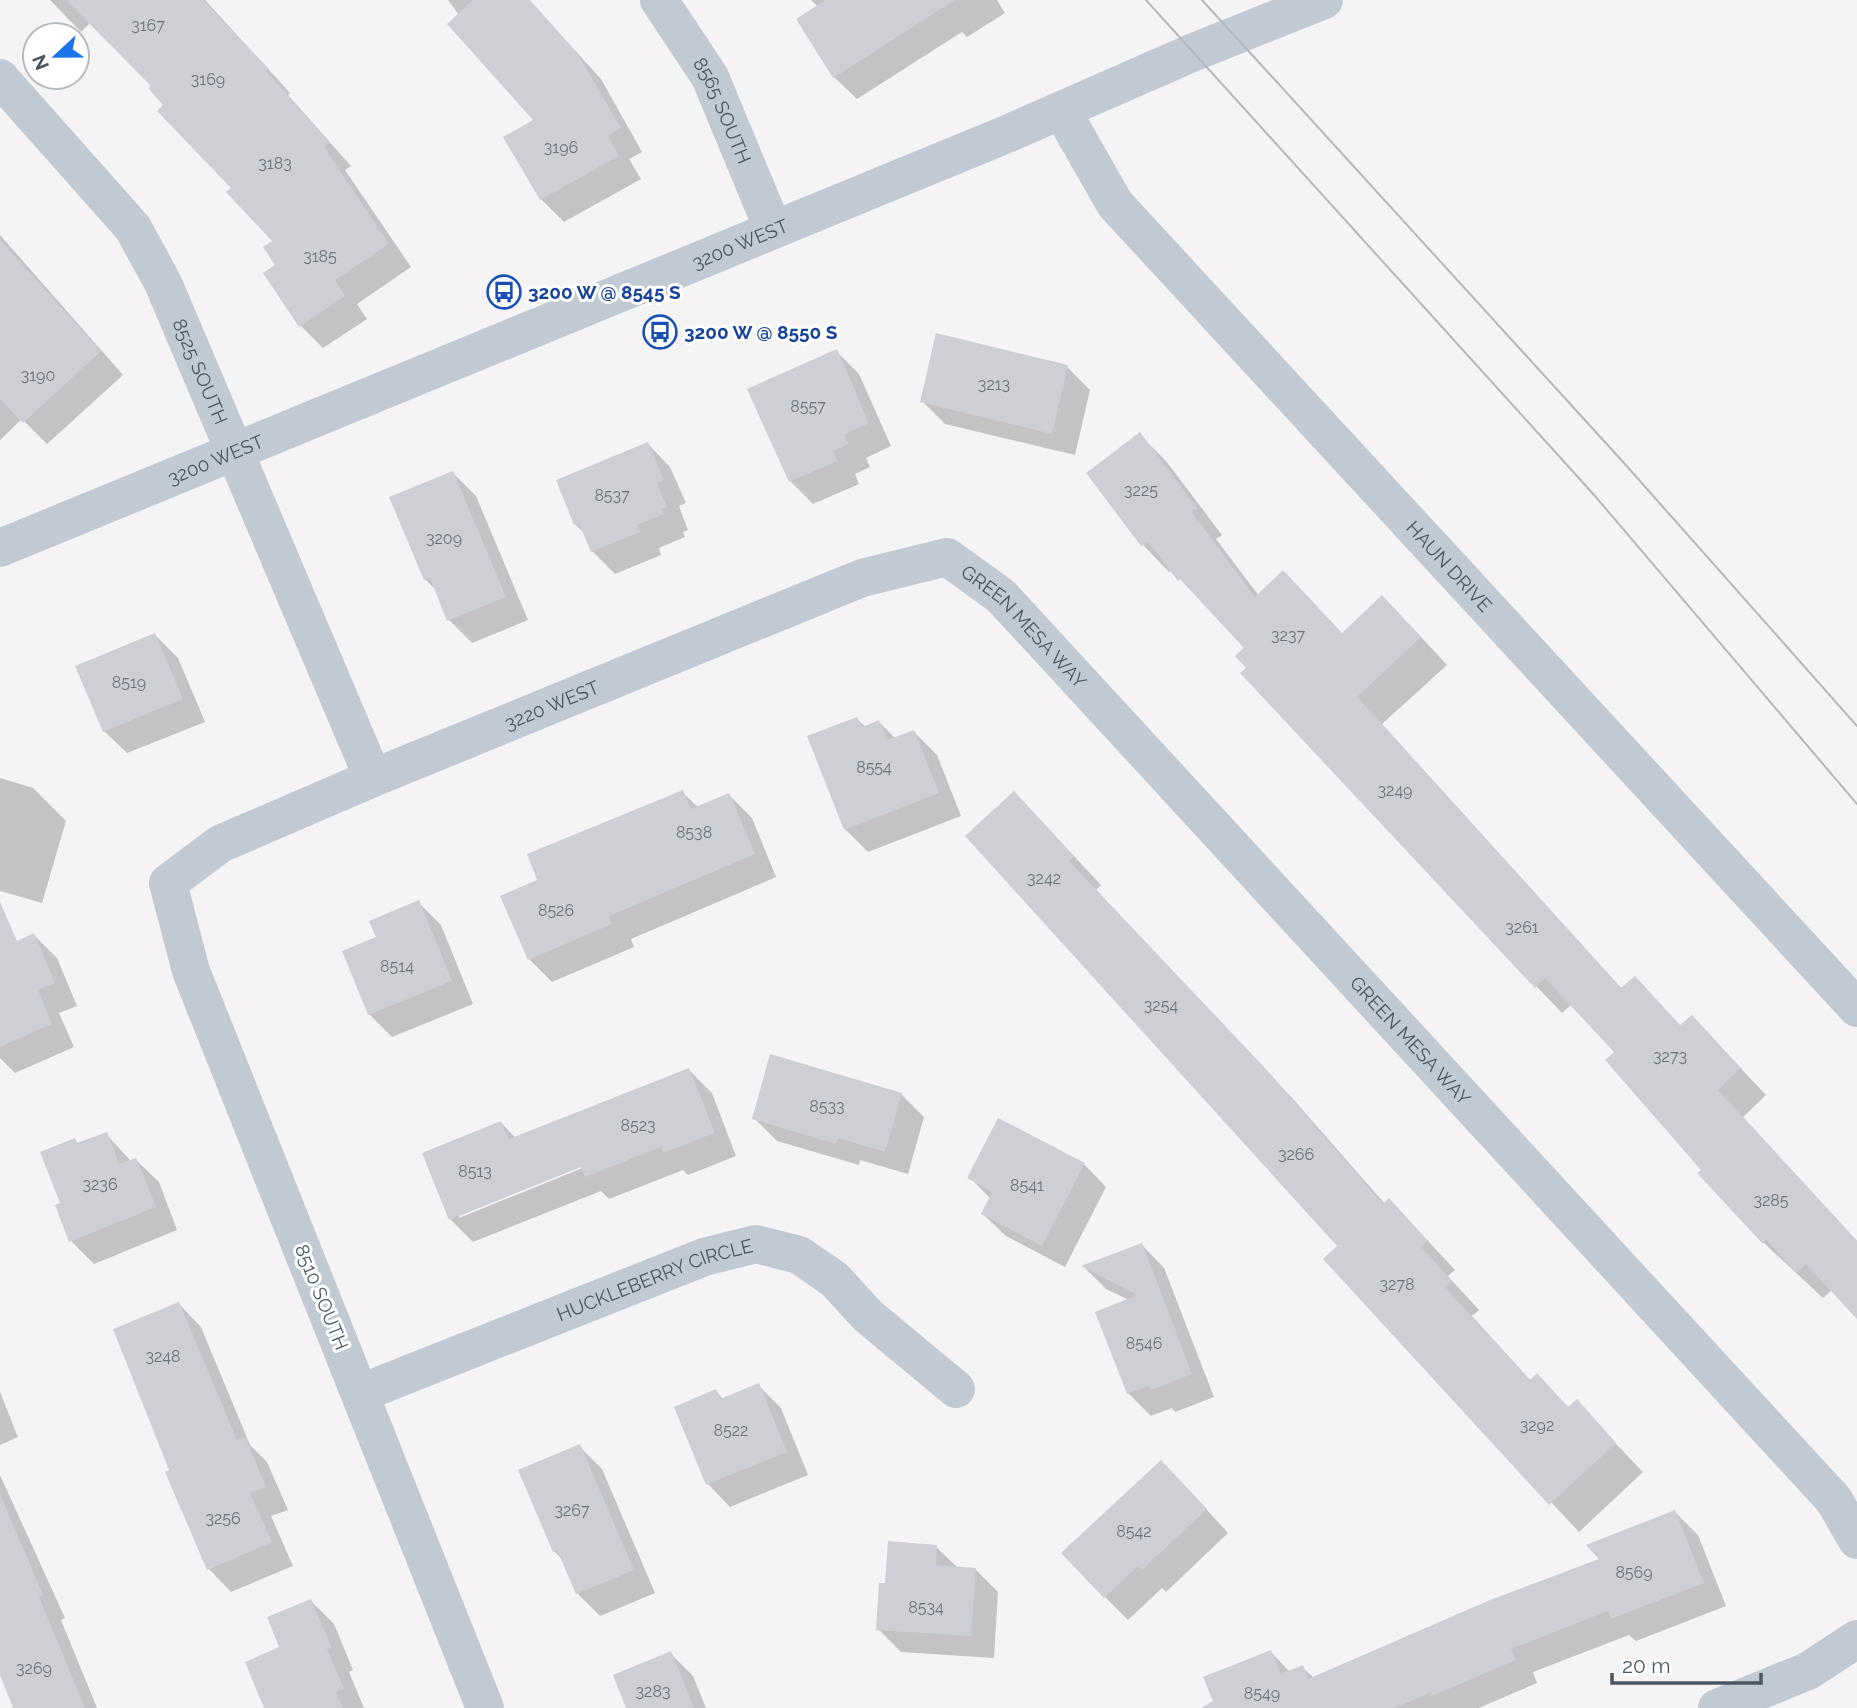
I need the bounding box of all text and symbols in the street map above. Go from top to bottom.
house number: 3167 [131,16,165,35]
north arrow [21,21,91,91]
text: N [27,52,53,73]
street label: 8565 SOUTH [689,53,756,167]
house number: 3169 [191,70,225,89]
house number: 3196 [544,138,578,157]
house number: 3183 [258,154,292,173]
street label: 3200 WEST [689,214,792,273]
house number: 3185 [303,247,337,266]
bus stop icon: 3200 W @ 8545 S [485,273,523,311]
place label: 3200 W @ 8545 S [528,281,681,303]
bus stop icon: 3200 W @ 8550 S [641,313,679,351]
street label: 8525 SOUTH [168,315,233,427]
place label: 3200 W @ 8550 S [684,321,838,343]
house number: 3190 [21,366,55,385]
house number: 3213 [978,375,1010,394]
house number: 8557 [790,397,826,416]
street label: 3200 WEST [164,430,267,489]
house number: 3225 [1124,481,1158,500]
house number: 8537 [594,486,630,505]
street label: HAUN DRIVE [1402,516,1497,616]
house number: 3209 [426,529,462,548]
street label: GREEN MESA WAY [957,560,1092,693]
house number: 3237 [1271,626,1305,645]
house number: 8519 [112,673,146,692]
street label: 3220 WEST [501,676,603,734]
house number: 8554 [856,758,892,777]
house number: 3249 [1378,781,1413,800]
house number: 8538 [676,823,712,842]
house number: 3242 [1027,869,1061,888]
house number: 8526 [538,901,574,920]
house number: 3261 [1505,918,1539,937]
house number: 8514 [380,957,414,976]
street label: GREEN MESA WAY [1346,972,1476,1110]
house number: 3254 [1144,996,1178,1015]
house number: 3273 [1653,1047,1687,1066]
house number: 8533 [809,1097,845,1116]
house number: 8523 [620,1116,656,1135]
house number: 3266 [1278,1145,1314,1164]
house number: 8513 [458,1162,492,1181]
house number: 3236 [82,1175,118,1194]
house number: 8541 [1010,1176,1044,1195]
house number: 3285 [1753,1191,1789,1210]
street label: HUCKLEBERRY CIRCLE [553,1234,755,1325]
street label: 8510 SOUTH [291,1241,353,1353]
house number: 3278 [1380,1275,1414,1294]
house number: 8546 [1126,1334,1162,1353]
house number: 3248 [145,1347,181,1366]
house number: 3292 [1520,1416,1554,1435]
house number: 8522 [714,1421,748,1440]
house number: 3267 [554,1501,590,1520]
house number: 3256 [205,1509,241,1528]
house number: 8542 [1116,1522,1152,1541]
house number: 8569 [1615,1563,1653,1582]
house number: 8534 [908,1598,944,1617]
scale bar [1612,1642,1761,1686]
text: 20 m [1622,1653,1670,1678]
house number: 3269 [16,1659,52,1678]
house number: 3283 [636,1682,670,1701]
house number: 8549 [1244,1684,1280,1703]

